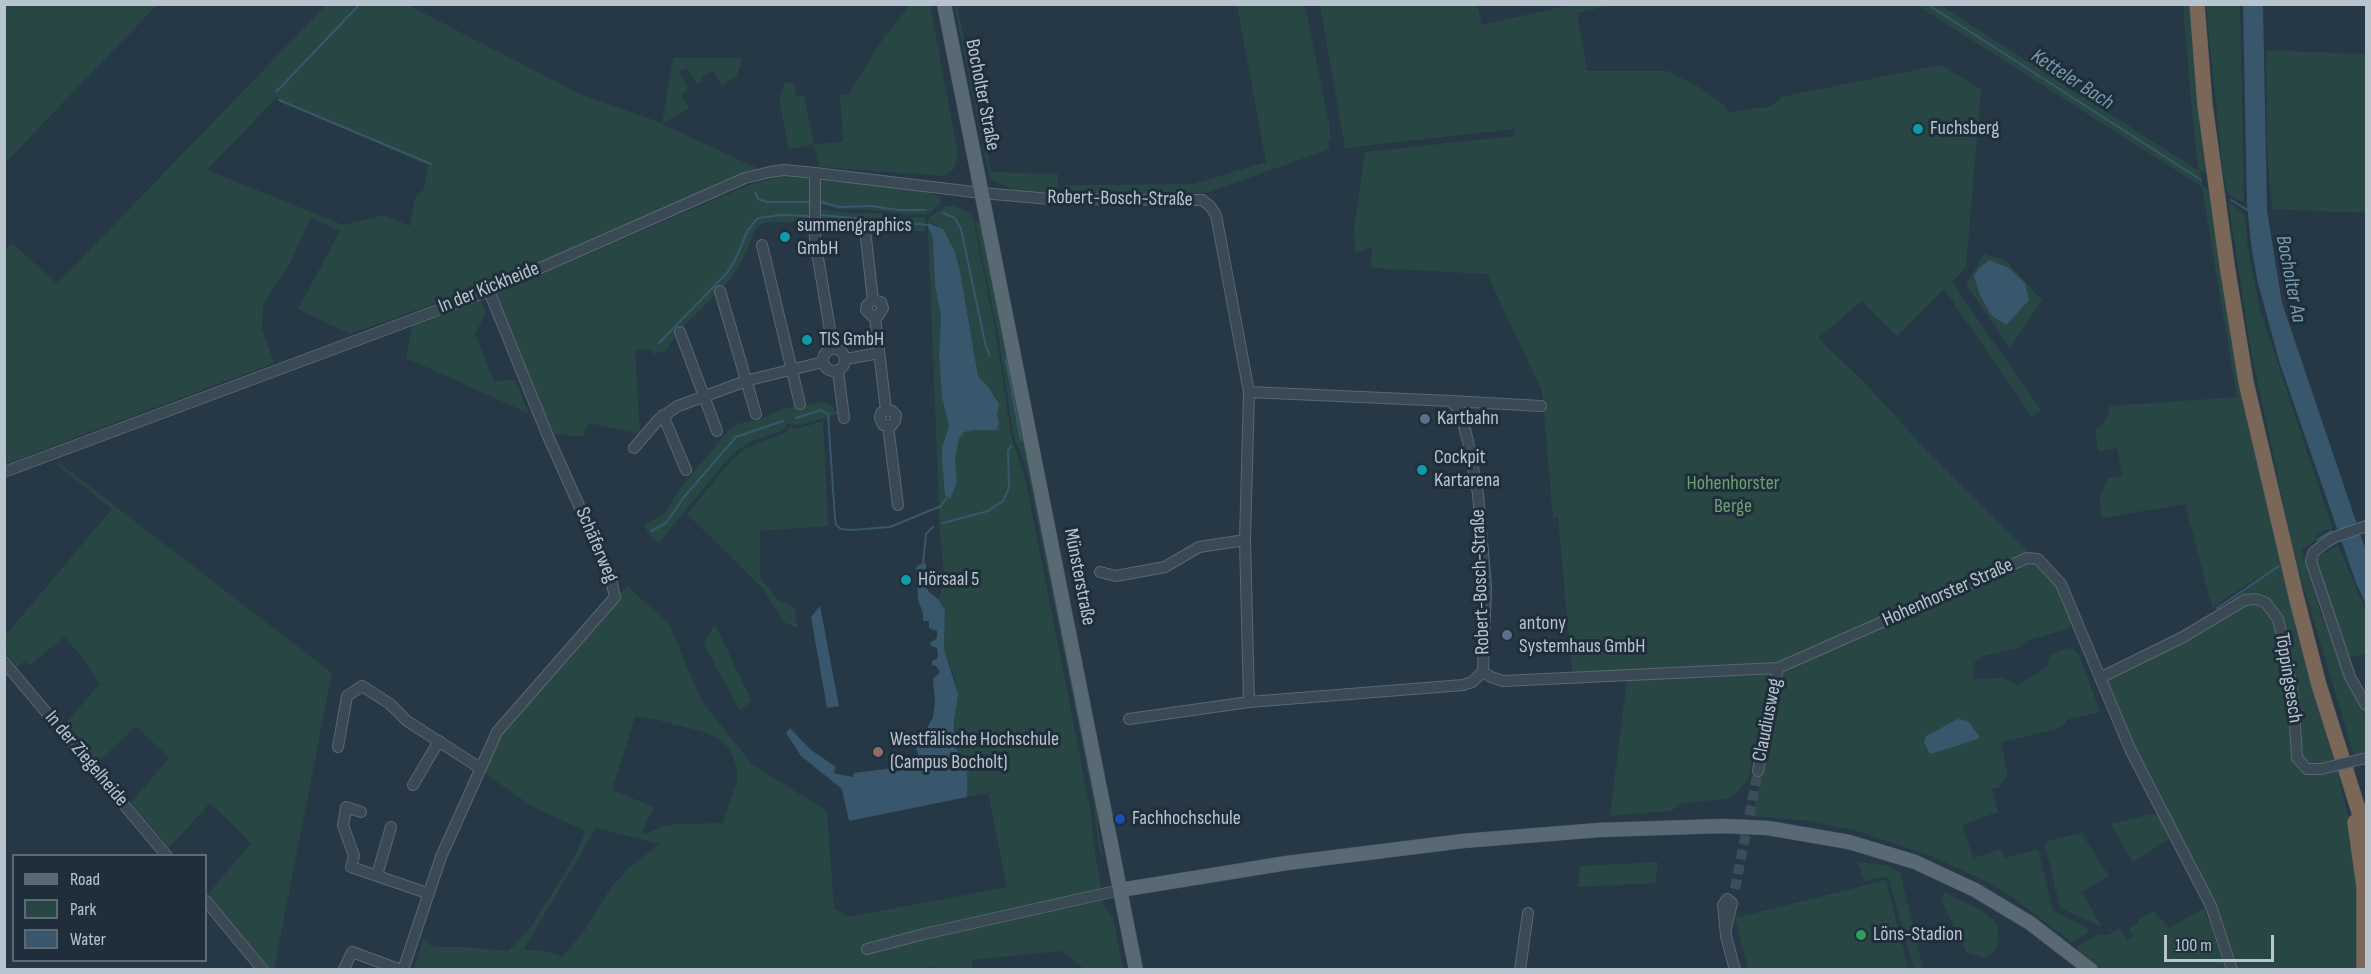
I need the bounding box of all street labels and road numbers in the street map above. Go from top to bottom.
street label: Bocholter Straße [959,37,1005,153]
street label: Robert-Bosch-Straße [1047,186,1193,212]
street label: In der Kickheide [435,257,543,319]
street label: Schäferweg [569,504,623,586]
street label: Robert-Bosch-Straße [1466,509,1496,655]
street label: Münsterstraße [1058,526,1100,628]
street label: Hohenhorster Straße [1879,554,2017,632]
street label: Töppingsesch [2269,631,2307,725]
street label: Claudiusweg [1748,676,1788,764]
street label: In der Ziegelheide [39,706,133,812]

